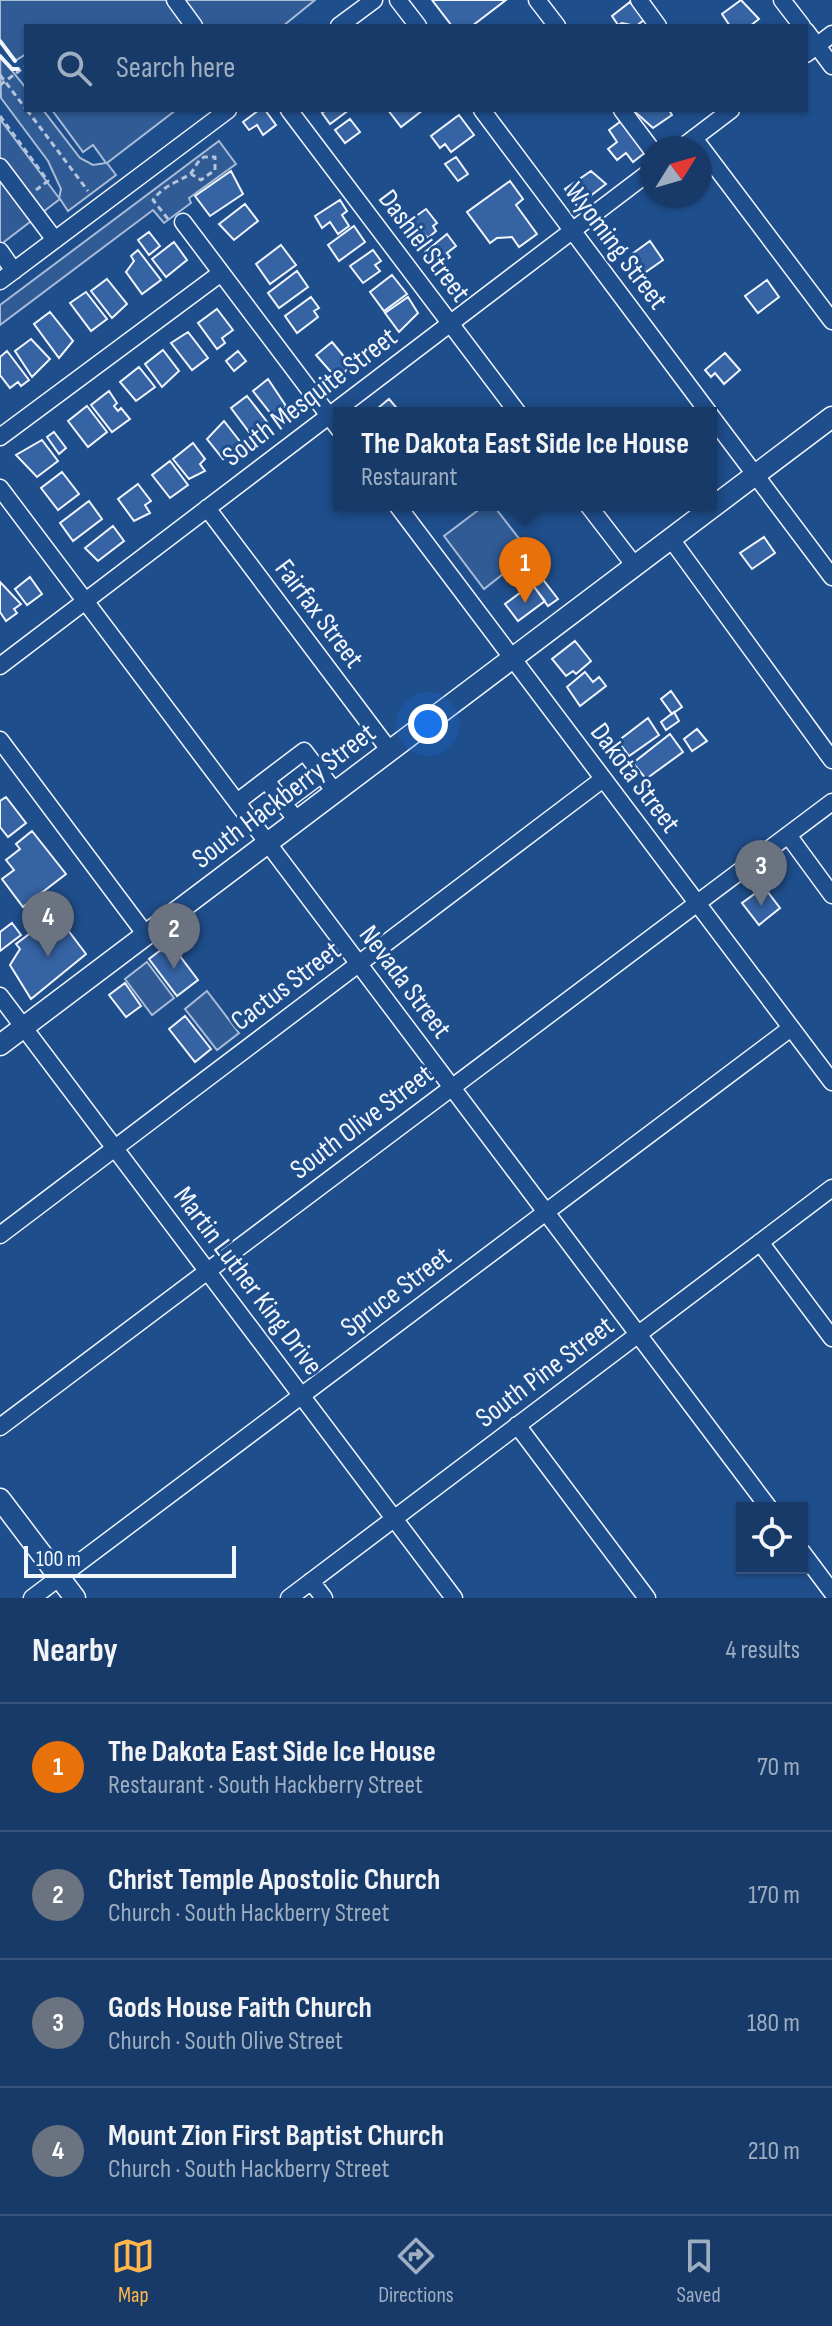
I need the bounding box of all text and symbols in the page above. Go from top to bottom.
search box [24,24,808,112]
icon: search [52,46,96,90]
text: Search here [116,50,235,86]
north arrow [640,136,712,208]
street label: Wyoming Street [558,176,674,316]
street label: Dashiel Street [371,184,477,308]
street label: South Mesquite Street [216,321,404,473]
popup [333,407,717,511]
text: The Dakota East Side Ice House [361,426,689,462]
text: Restaurant [361,462,458,493]
pin: 1 [499,537,551,603]
street label: Fairfax Street [268,553,370,675]
your location [408,704,448,744]
street label: South Hackberry Street [186,716,382,876]
street label: Dakota Street [583,717,687,839]
pin: 3 [735,840,787,906]
pin: 4 [22,891,74,957]
pin: 2 [148,903,200,969]
street label: Nevada Street [352,919,458,1045]
street label: Cactus Street [225,934,347,1038]
street label: South Olive Street [284,1058,440,1186]
street label: Martin Luther King Drive [167,1181,329,1381]
street label: Spruce Street [334,1240,458,1344]
street label: South Pine Street [470,1309,620,1435]
map controls [736,1502,808,1574]
button: locate [736,1502,808,1574]
scale bar [24,1542,236,1578]
text: 100 m [36,1546,81,1573]
text: Nearby [32,1630,118,1671]
text: 4 results [725,1635,800,1666]
text: The Dakota East Side Ice House [108,1734,436,1770]
text: 1 [53,1752,63,1783]
text: 70 m [757,1752,800,1783]
text: Restaurant · South Hackberry Street [108,1770,423,1801]
text: Christ Temple Apostolic Church [108,1862,440,1898]
text: 2 [52,1880,64,1911]
text: 170 m [748,1880,800,1911]
text: Church · South Hackberry Street [108,1898,390,1929]
text: Gods House Faith Church [108,1990,372,2026]
text: 3 [52,2008,64,2039]
text: 180 m [747,2008,800,2039]
text: Church · South Olive Street [108,2026,343,2057]
text: Mount Zion First Baptist Church [108,2118,444,2154]
text: 4 [52,2136,64,2167]
text: 210 m [748,2136,800,2167]
text: Church · South Hackberry Street [108,2154,390,2185]
tab: Map [111,2234,155,2309]
tab: Directions [378,2234,454,2309]
tab: Saved [677,2234,721,2309]

